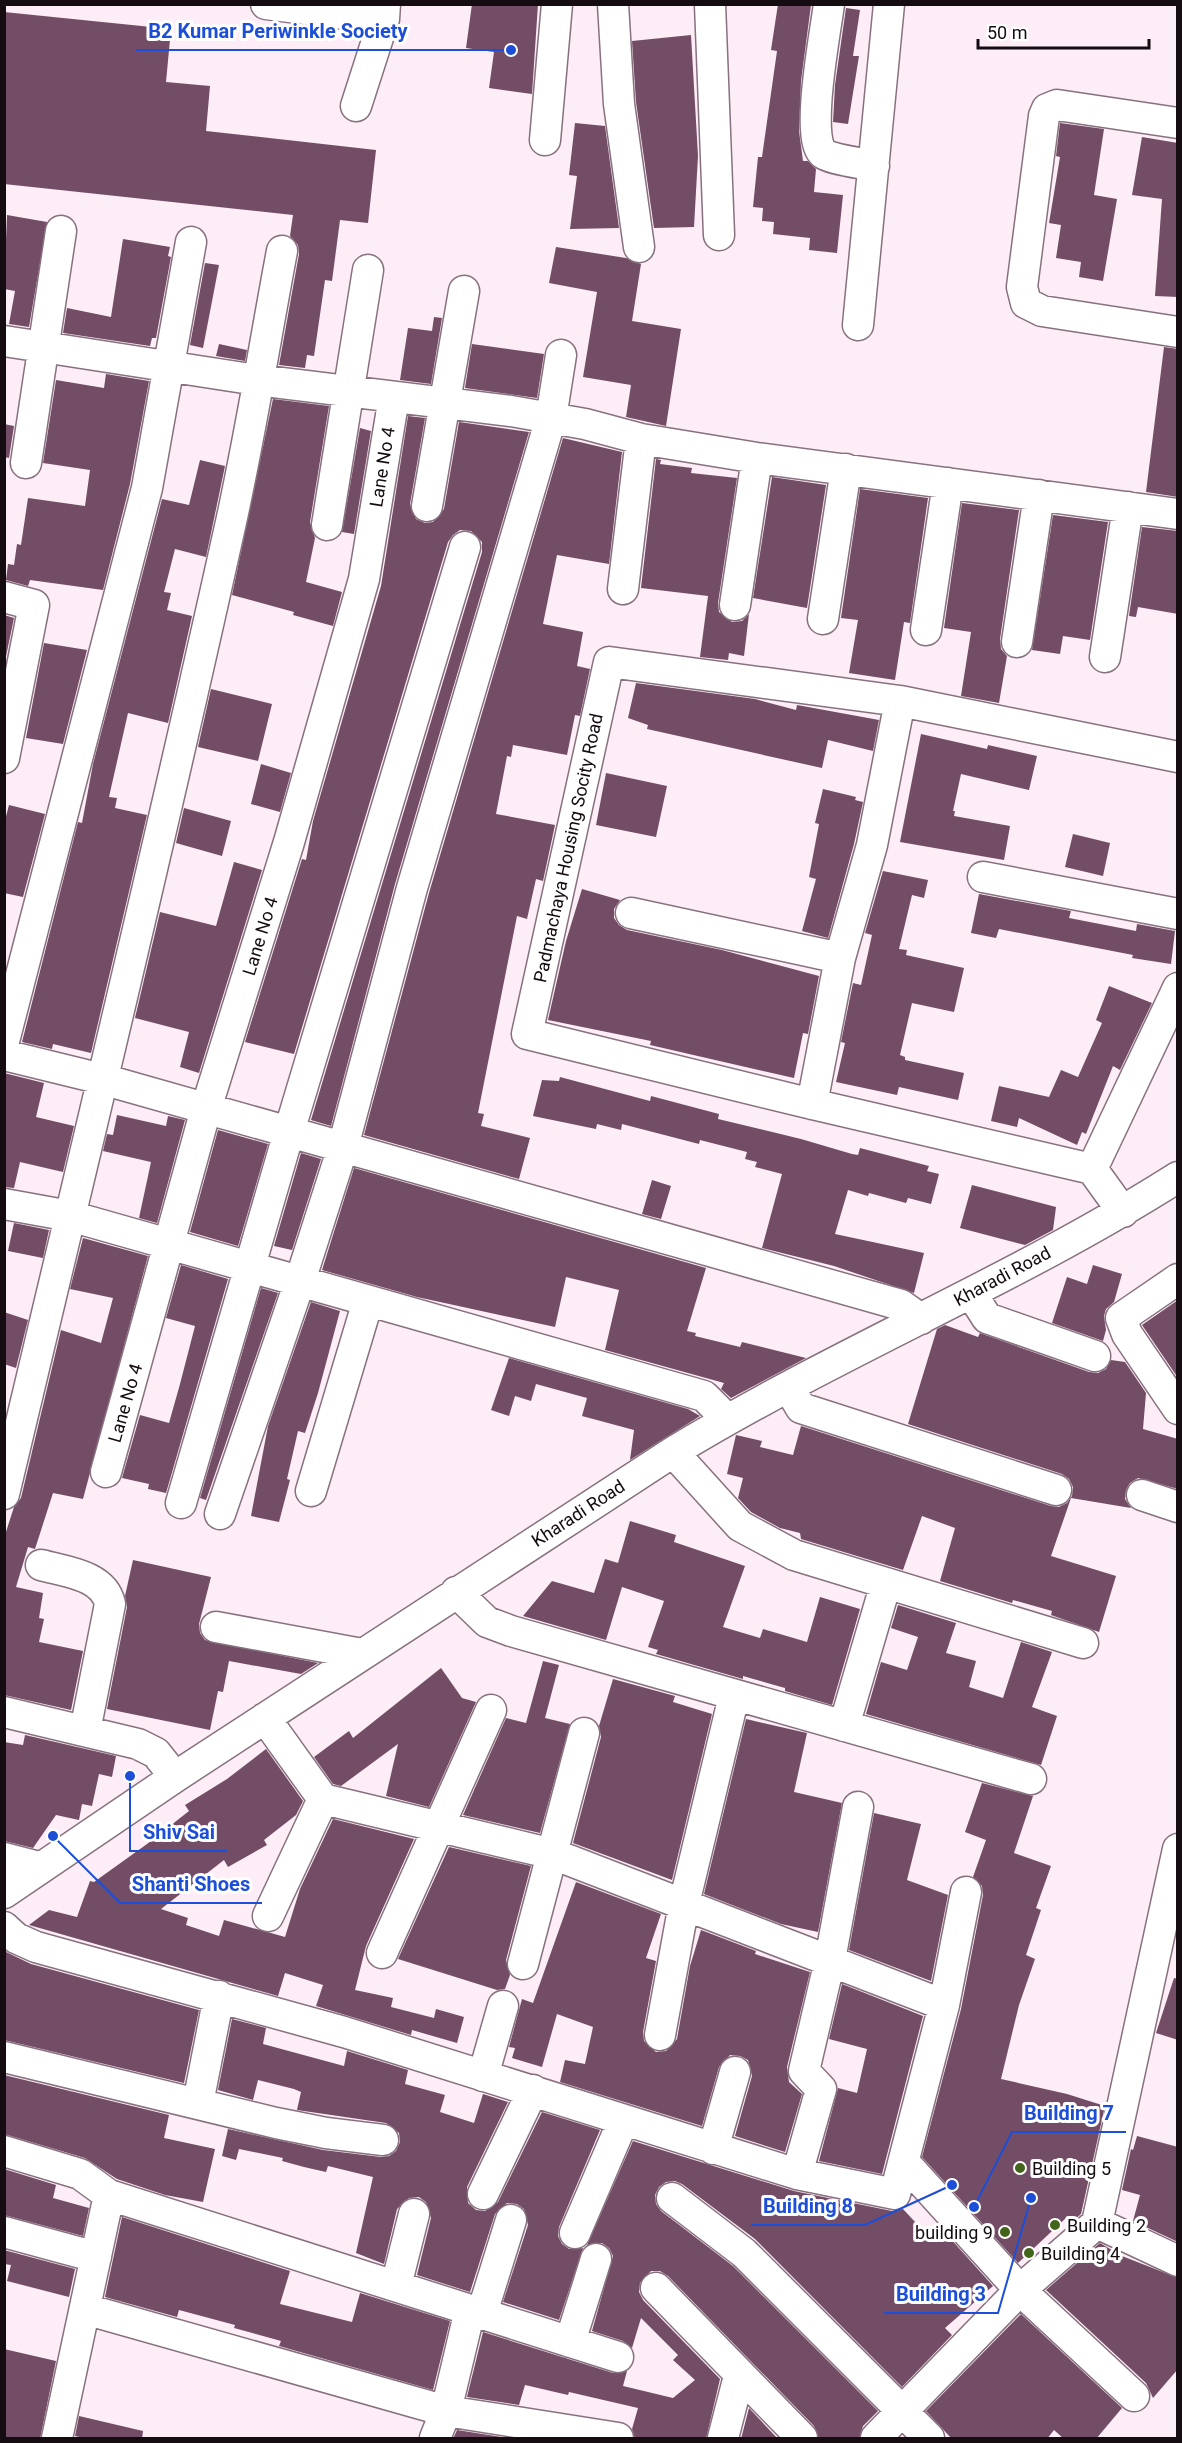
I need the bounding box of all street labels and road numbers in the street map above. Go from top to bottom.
street label: Lane No 4 [365,425,399,509]
street label: Padmachaya Housing Socity Road [529,712,607,984]
street label: Lane No 4 [238,894,282,978]
street label: Kharadi Road [950,1242,1054,1310]
street label: Lane No 4 [104,1361,146,1445]
street label: Kharadi Road [527,1475,629,1551]

